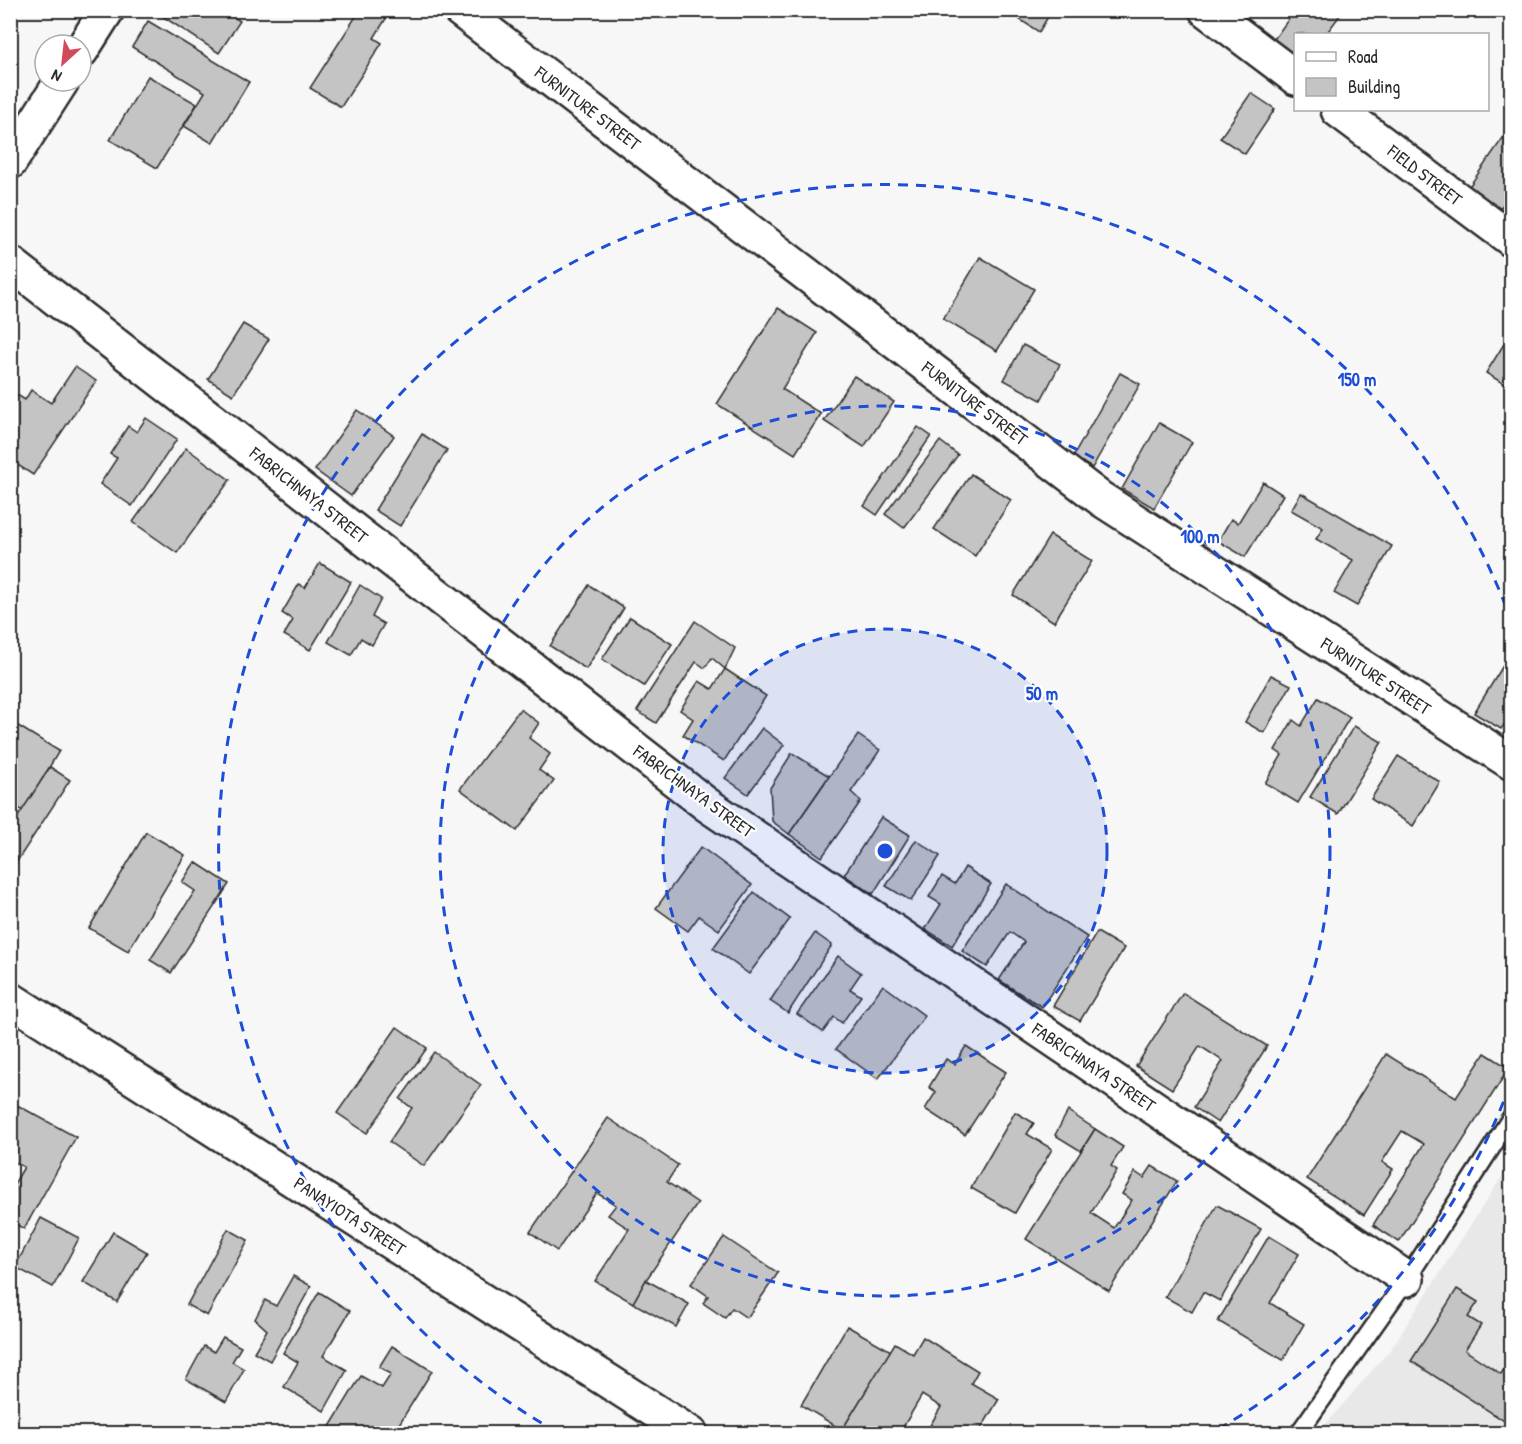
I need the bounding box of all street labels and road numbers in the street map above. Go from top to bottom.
street label: FURNITURE STREET [529,59,646,156]
street label: FIELD STREET [1382,138,1468,212]
street label: FURNITURE STREET [916,354,1033,451]
street label: FABRICHNAYA STREET [244,440,374,549]
street label: FURNITURE STREET [1315,631,1436,721]
street label: FABRICHNAYA STREET [628,738,760,844]
street label: FABRICHNAYA STREET [1027,1016,1161,1118]
street label: PANAYIOTA STREET [289,1171,411,1262]

